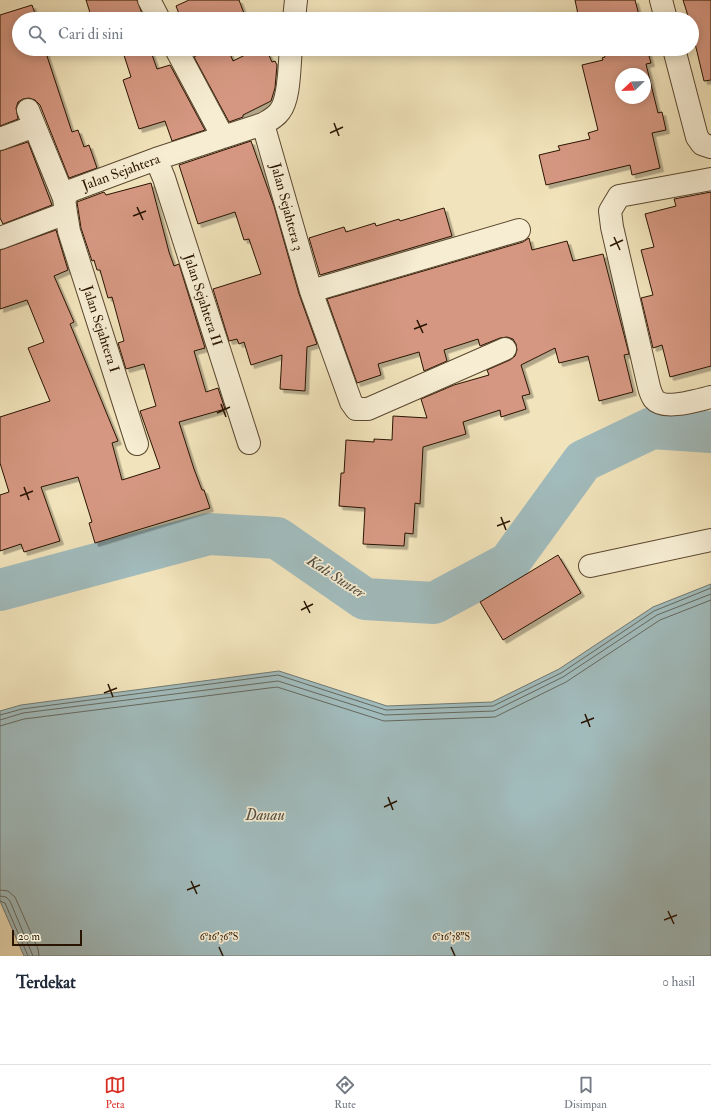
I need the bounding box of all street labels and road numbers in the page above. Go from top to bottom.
street label: Jalan Sejahtera [79,150,163,194]
street label: Jalan Sejahtera 3 [267,160,307,253]
street label: Jalan Sejahtera II [180,251,226,349]
street label: Jalan Sejahtera I [79,282,123,375]

